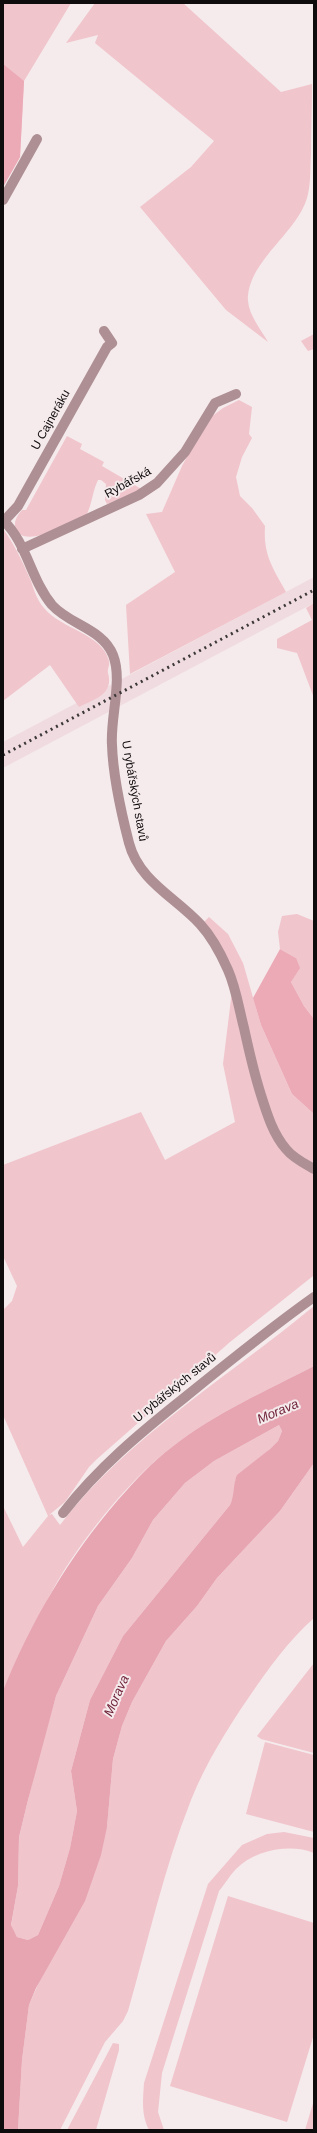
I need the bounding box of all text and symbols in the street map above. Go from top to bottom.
street label: U Cajneráku [29,387,73,453]
street label: Rybářská [102,464,154,502]
street label: U rybářských stavů [118,740,150,842]
street label: U rybářských stavů [131,1350,219,1426]
water label: Morava [255,1396,301,1428]
water label: Morava [101,1673,133,1719]

